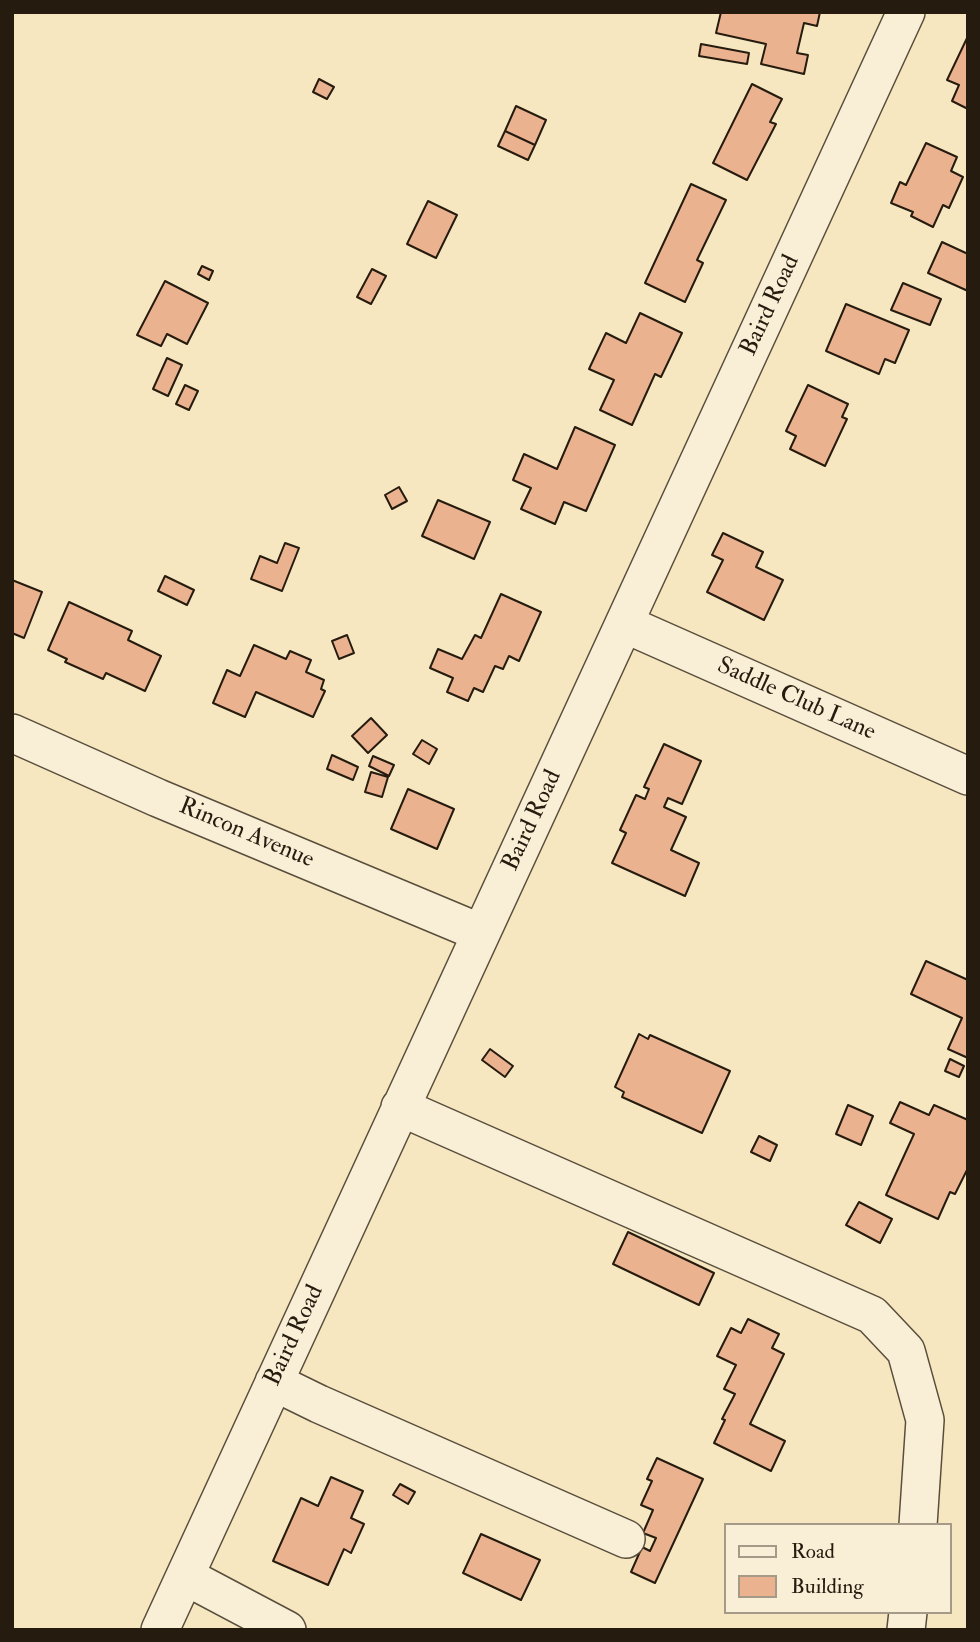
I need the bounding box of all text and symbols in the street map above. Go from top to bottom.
street label: Baird Road [735,251,807,361]
street label: Saddle Club Lane [712,652,880,748]
street label: Baird Road [497,766,569,876]
street label: Rincon Avenue [174,793,318,875]
street label: Baird Road [259,1281,331,1391]
legend [724,1523,952,1614]
text: Road [791,1538,835,1565]
text: Building [791,1573,864,1600]

